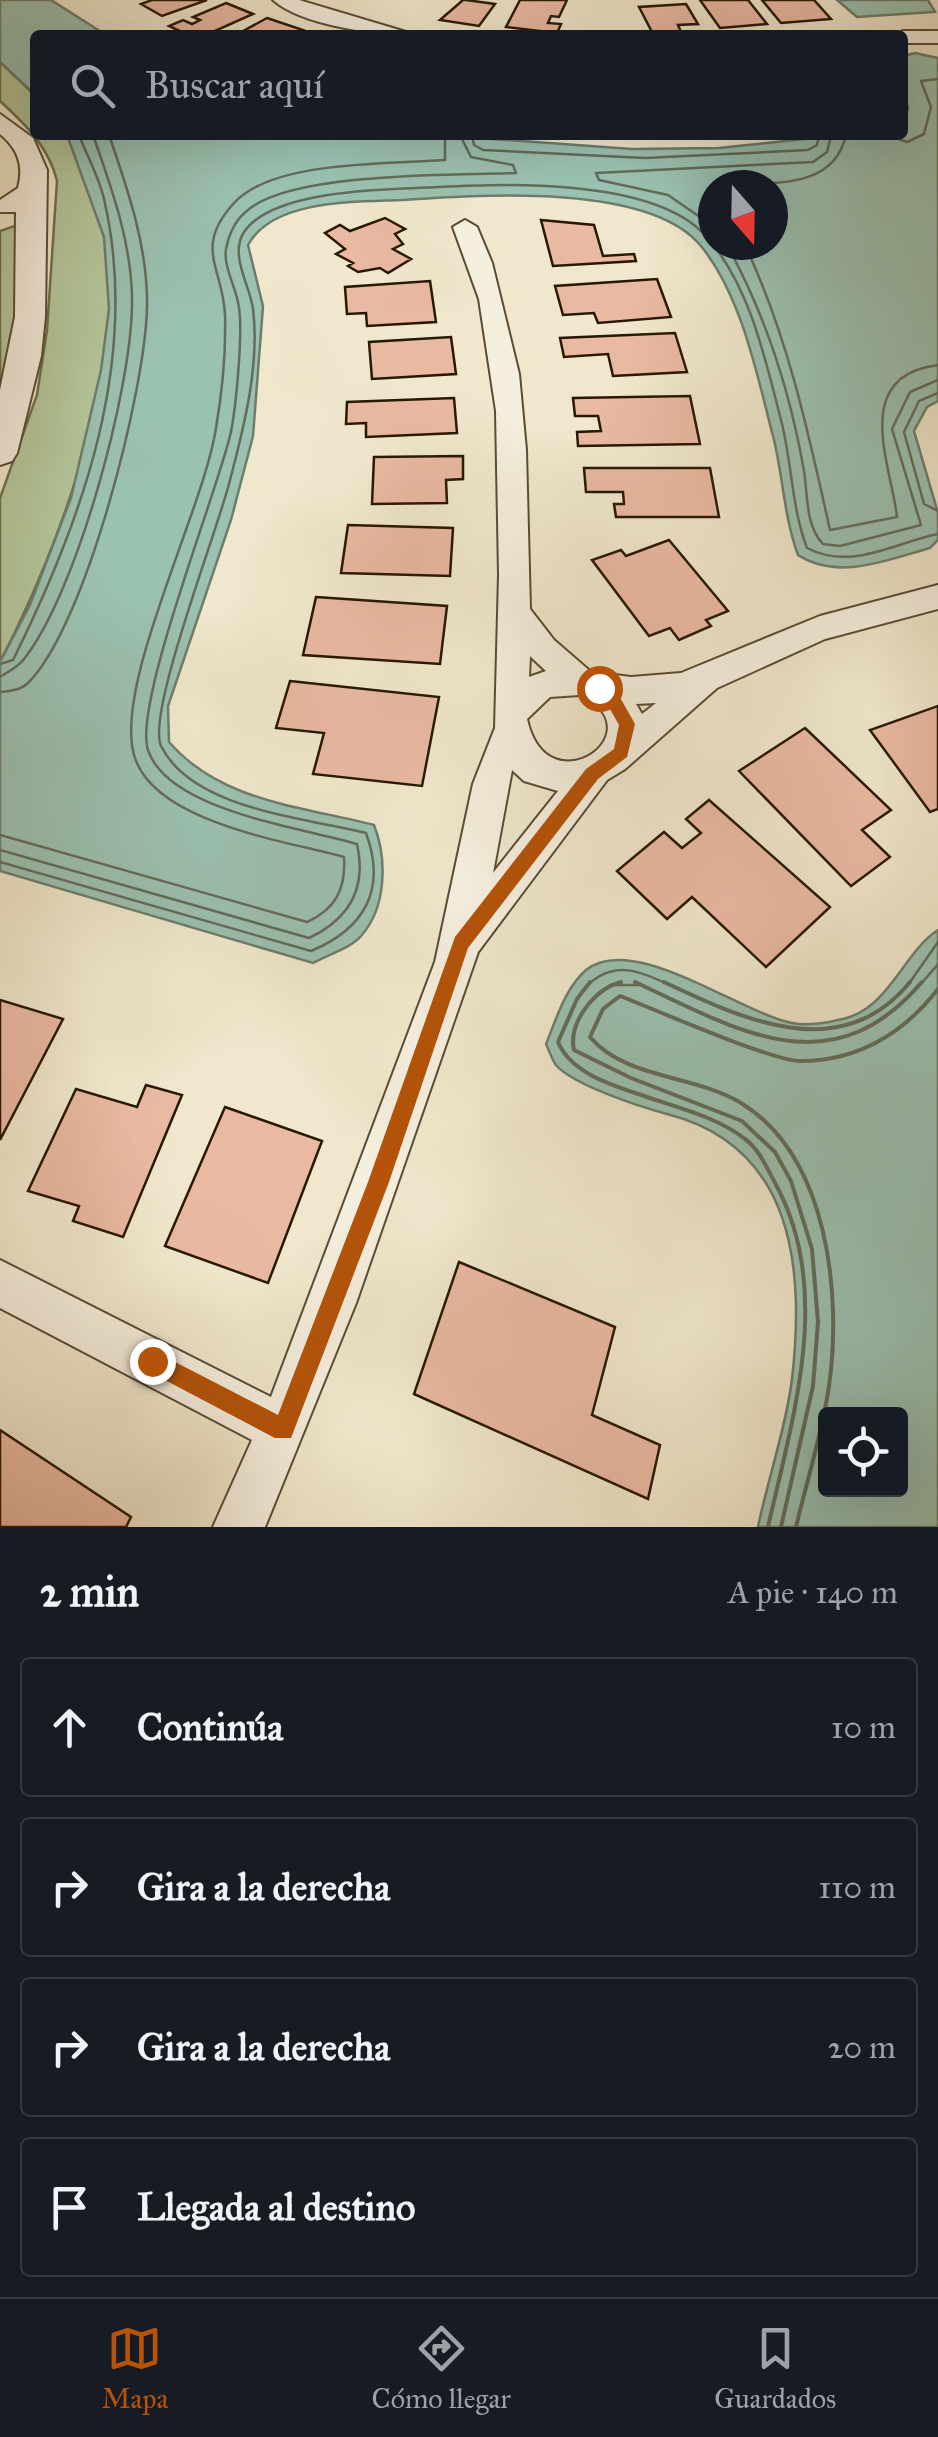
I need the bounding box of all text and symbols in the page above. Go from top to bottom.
search box [30,30,908,140]
icon: search [65,58,120,113]
text: Buscar aquí [145,62,324,108]
north arrow [698,170,788,260]
route start [577,666,623,712]
route end [130,1339,176,1385]
map controls [818,1407,908,1497]
button: locate [818,1407,908,1497]
text: 2 min [40,1566,139,1618]
text: A pie · 140 m [728,1573,898,1612]
icon: ahead [42,1700,97,1755]
text: Continúa [137,1704,283,1750]
text: 10 m [831,1708,896,1747]
icon: right [42,1860,97,1915]
text: Gira a la derecha [137,1864,390,1910]
text: 110 m [818,1868,896,1907]
icon: right [42,2020,97,2075]
text: Gira a la derecha [137,2024,390,2070]
text: 20 m [828,2028,896,2067]
icon: arrive [42,2180,97,2235]
text: Llegada al destino [137,2184,416,2230]
tab: Mapa [102,2321,168,2416]
tab: Cómo llegar [372,2321,511,2416]
tab: Guardados [714,2321,836,2416]

